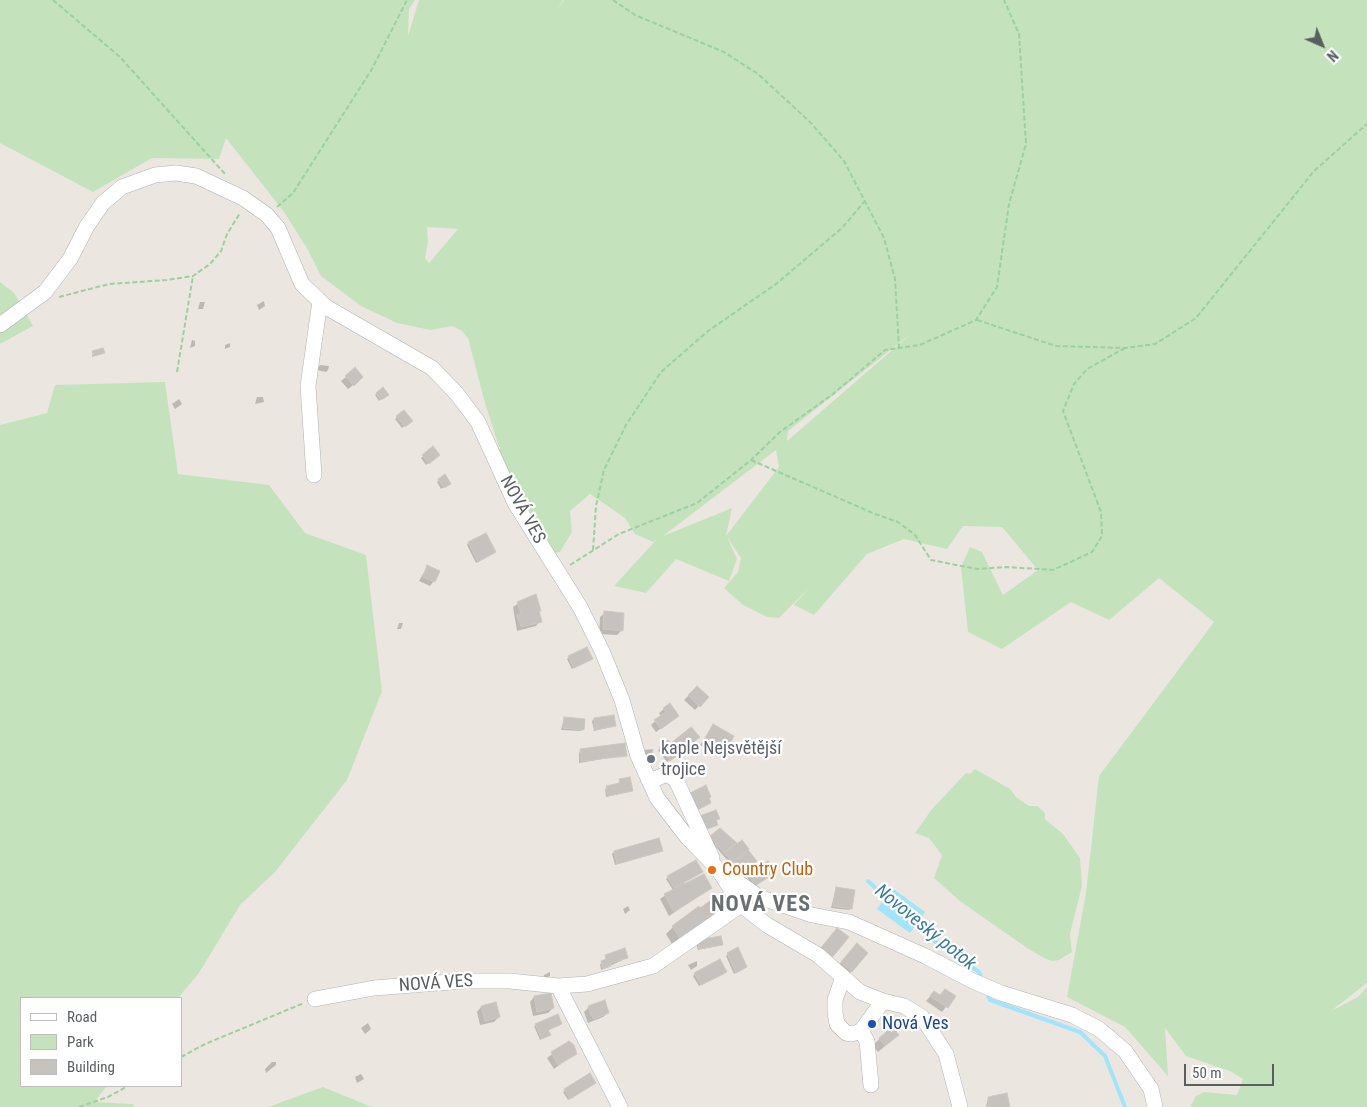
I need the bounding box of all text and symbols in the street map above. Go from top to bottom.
north arrow [1297,20,1347,70]
text: N [1324,47,1341,65]
street label: NOVÁ VES [495,472,549,548]
place label: kaple Nejsvětější trojice [661,738,781,781]
marker: kaple Nejsvětější trojice [645,753,657,765]
place label: Country Club [722,859,813,881]
marker: Country Club [706,864,718,876]
water label: Novoveský potok [870,880,980,976]
district label: NOVÁ VES [710,892,812,918]
street label: NOVÁ VES [398,971,474,997]
legend [20,997,182,1087]
text: Road [67,1008,97,1026]
place label: Nová Ves [882,1013,949,1035]
marker: Nová Ves [866,1018,878,1030]
text: Park [67,1033,94,1051]
scale bar [1187,1054,1277,1086]
text: Building [67,1058,115,1076]
text: 50 m [1192,1064,1222,1082]

